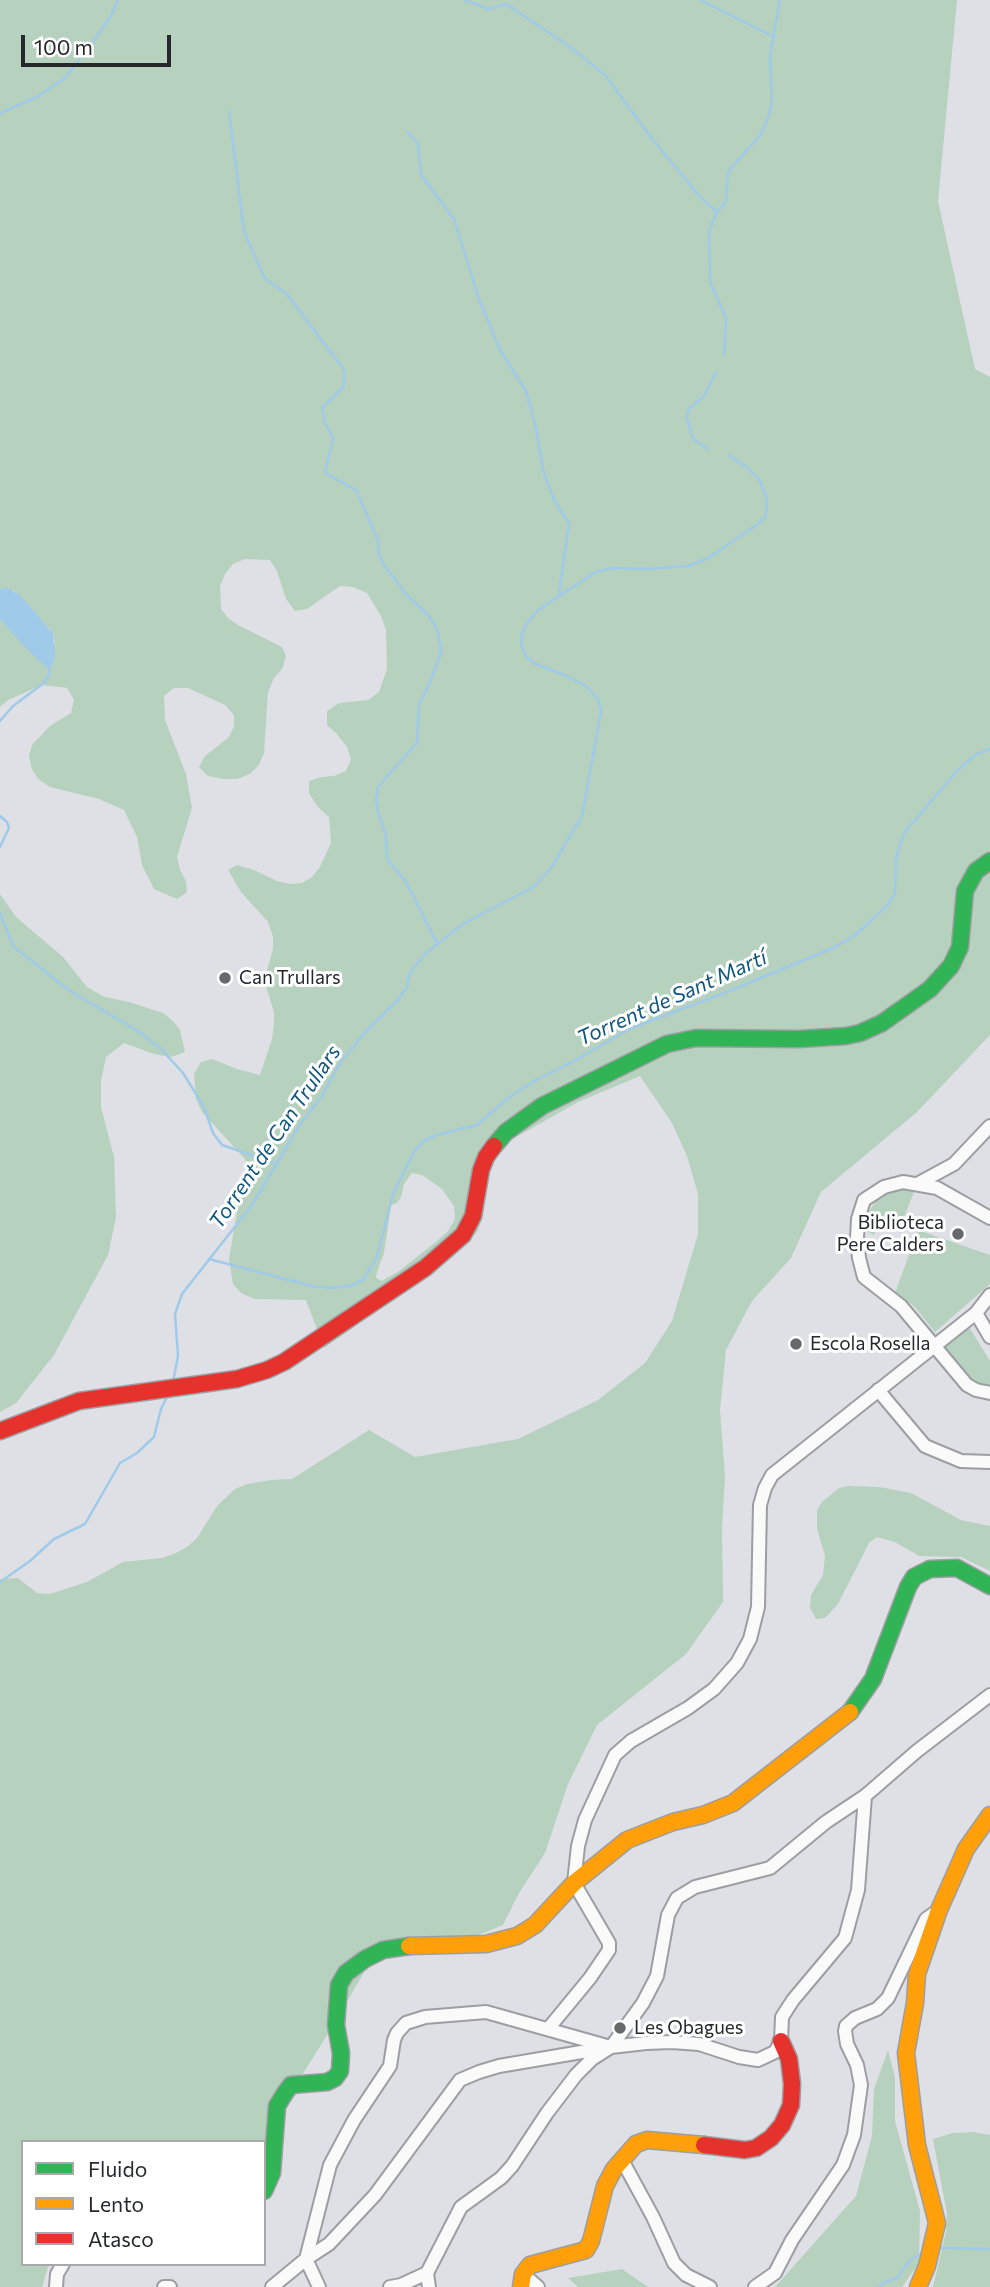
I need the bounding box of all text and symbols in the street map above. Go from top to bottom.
scale bar [24,21,175,65]
text: 100 m [34,34,93,59]
water label: Torrent de Sant Martí [573,945,771,1051]
place label: Can Trullars [239,967,341,989]
marker: Can Trullars [217,970,233,986]
water label: Torrent de Can Trullars [204,1040,346,1234]
place label: Biblioteca Pere Calders [837,1212,944,1256]
marker: Biblioteca Pere Calders [950,1226,966,1242]
place label: Escola Rosella [810,1333,931,1355]
marker: Escola Rosella [788,1336,804,1352]
place label: Les Obagues [634,2017,743,2039]
marker: Les Obagues [612,2020,628,2036]
legend [21,2140,266,2266]
text: Fluido [88,2156,147,2181]
text: Lento [88,2191,144,2216]
text: Atasco [88,2226,154,2251]

